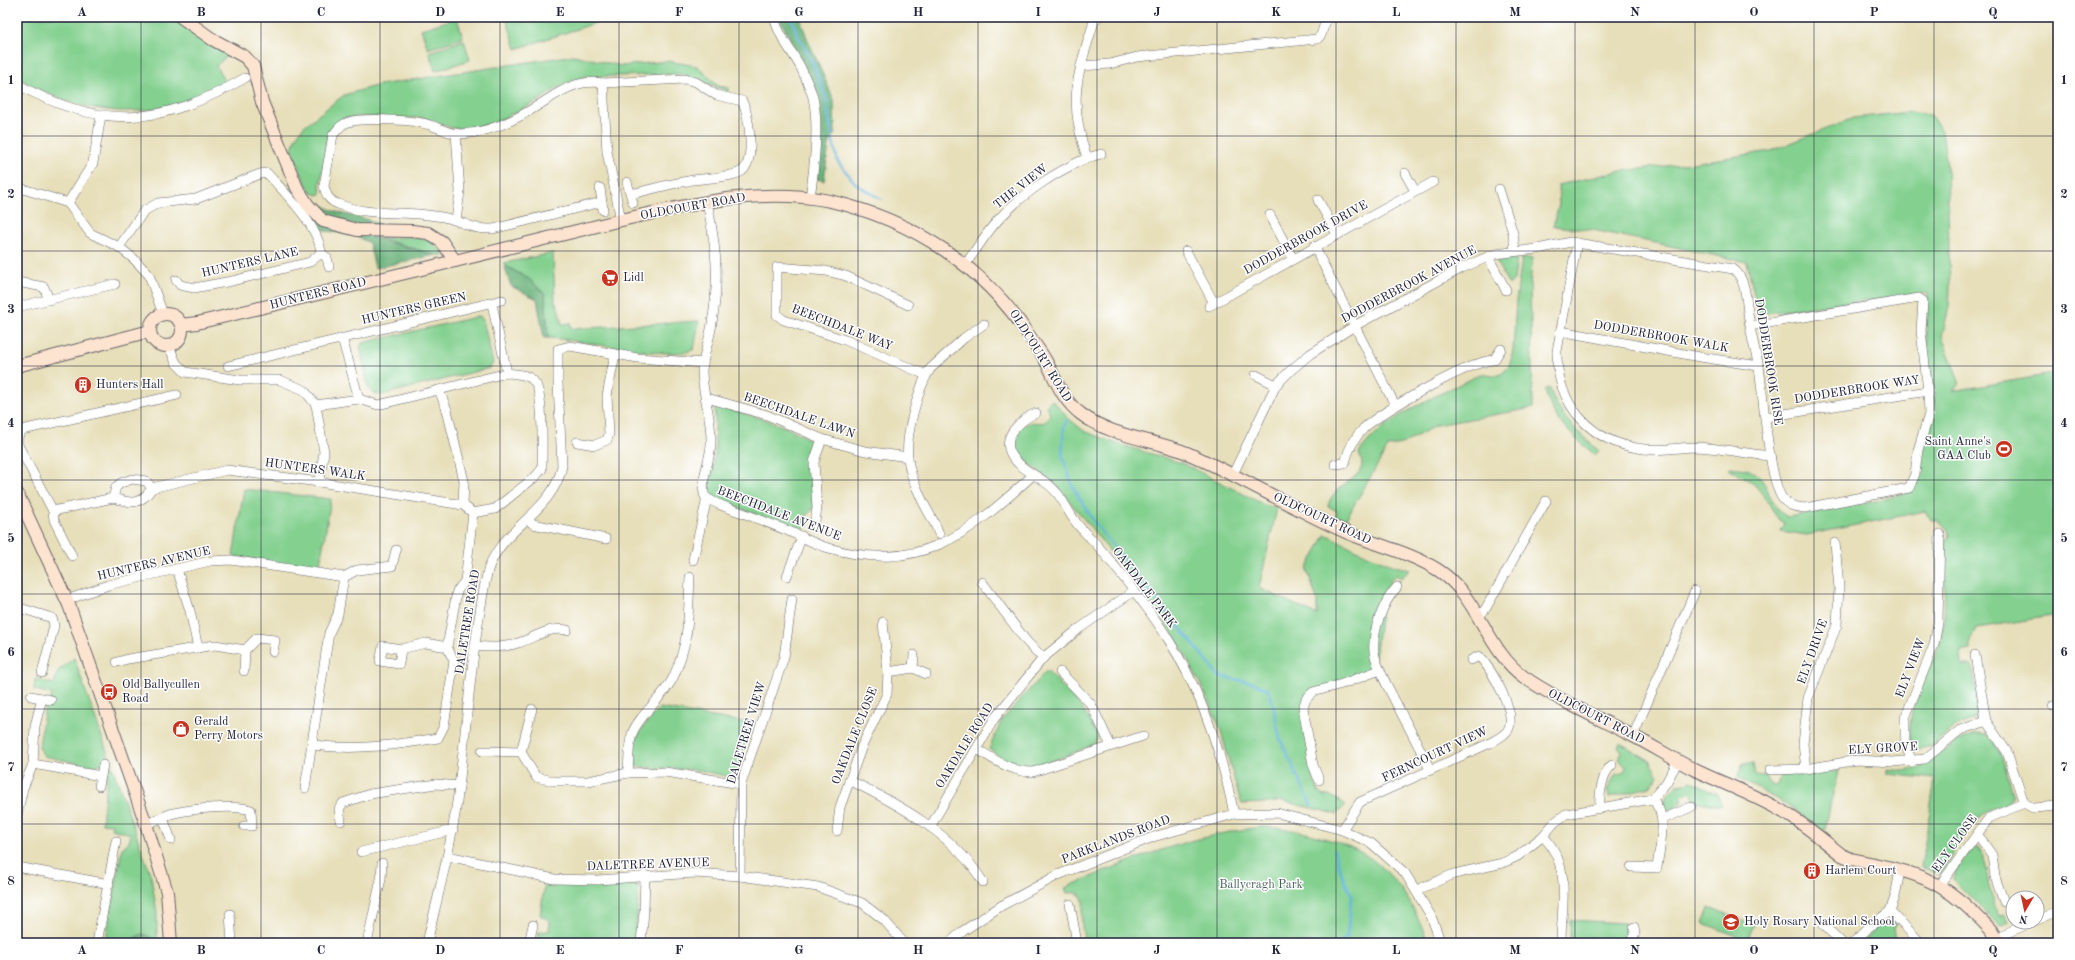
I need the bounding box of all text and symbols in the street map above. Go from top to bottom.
text: A [77,6,87,19]
text: B [196,6,206,19]
text: C [317,6,325,19]
text: D [435,6,445,19]
text: E [556,6,565,19]
text: F [675,6,684,19]
text: G [794,6,804,19]
text: H [913,6,924,19]
text: I [1035,6,1041,19]
text: J [1153,6,1161,19]
text: K [1271,6,1281,19]
text: L [1392,6,1401,19]
text: M [1509,6,1521,19]
text: N [1630,6,1640,19]
text: O [1749,6,1759,19]
text: P [1869,6,1879,19]
text: Q [1988,6,1998,19]
text: 1 [7,74,15,87]
text: 1 [2060,74,2068,87]
street label: THE VIEW [992,162,1050,212]
text: 2 [7,188,15,201]
text: 2 [2060,188,2068,201]
street label: OLDCOURT ROAD [639,192,747,222]
street label: DODDERBROOK DRIVE [1242,199,1370,277]
street label: DODDERBROOK AVENUE [1339,244,1479,326]
street label: HUNTERS LANE [200,246,300,280]
supermarket icon: Lidl [600,268,620,288]
place label: Lidl [623,272,644,284]
street label: HUNTERS ROAD [268,276,368,312]
street label: HUNTERS GREEN [360,291,468,327]
street label: DODDERBROOK RISE [1752,298,1784,426]
text: 3 [7,303,15,316]
street label: BEECHDALE WAY [790,303,894,353]
text: 3 [2060,303,2068,316]
street label: OLDCOURT ROAD [1007,308,1073,404]
street label: DODDERBROOK WALK [1593,319,1729,355]
street label: DODDERBROOK WAY [1793,374,1921,406]
building icon: Hunters Hall [73,375,93,395]
place label: Hunters Hall [96,379,163,391]
street label: BEECHDALE LAWN [742,391,856,441]
text: 4 [7,417,15,430]
text: 4 [2060,417,2068,430]
place label: Saint Anne's GAA Club [1925,436,1991,462]
sports icon: Saint Anne's GAA Club [1994,439,2014,459]
street label: HUNTERS WALK [264,457,366,483]
street label: BEECHDALE AVENUE [716,485,842,543]
street label: OLDCOURT ROAD [1271,491,1373,547]
text: 5 [7,532,15,545]
text: 5 [2060,532,2068,545]
street label: HUNTERS AVENUE [96,545,212,583]
street label: OAKDALE PARK [1110,545,1178,631]
street label: DALETREE ROAD [454,569,482,675]
street label: ELY DRIVE [1796,618,1830,686]
street label: ELY VIEW [1894,636,1928,699]
text: 6 [7,646,15,659]
text: 6 [2060,646,2068,659]
place label: Old Ballycullen Road [122,679,200,705]
street label: DALETREE VIEW [726,680,768,786]
bus stop icon: Old Ballycullen Road [99,682,119,702]
street label: OAKDALE CLOSE [830,686,880,786]
street label: OLDCOURT ROAD [1546,687,1646,747]
street label: OAKDALE ROAD [934,701,996,791]
place label: Gerald Perry Motors [194,716,263,742]
shop icon: Gerald Perry Motors [171,719,191,739]
street label: FERNCOURT VIEW [1380,725,1490,785]
street label: ELY GROVE [1848,741,1918,757]
text: 7 [7,761,15,774]
text: 7 [2060,761,2068,774]
street label: ELY CLOSE [1930,813,1980,875]
street label: PARKLANDS ROAD [1060,814,1172,866]
street label: DALETREE AVENUE [586,857,710,873]
building icon: Harlem Court [1802,861,1822,881]
place label: Harlem Court [1825,865,1896,877]
text: 8 [7,875,15,888]
text: 8 [2060,875,2068,888]
park label: Ballycragh Park [1219,879,1303,891]
north arrow [2005,890,2045,930]
school or university icon: Holy Rosary National School [1721,912,1741,932]
text: N [2018,912,2029,924]
place label: Holy Rosary National School [1744,916,1895,928]
text: A [77,944,87,957]
text: B [196,944,206,957]
text: C [317,944,325,957]
text: D [435,944,445,957]
text: E [556,944,565,957]
text: F [675,944,684,957]
text: G [794,944,804,957]
text: H [913,944,924,957]
text: I [1035,944,1041,957]
text: J [1153,944,1161,957]
text: K [1271,944,1281,957]
text: L [1392,944,1401,957]
text: M [1509,944,1521,957]
text: N [1630,944,1640,957]
text: O [1749,944,1759,957]
text: P [1869,944,1879,957]
text: Q [1988,944,1998,957]

